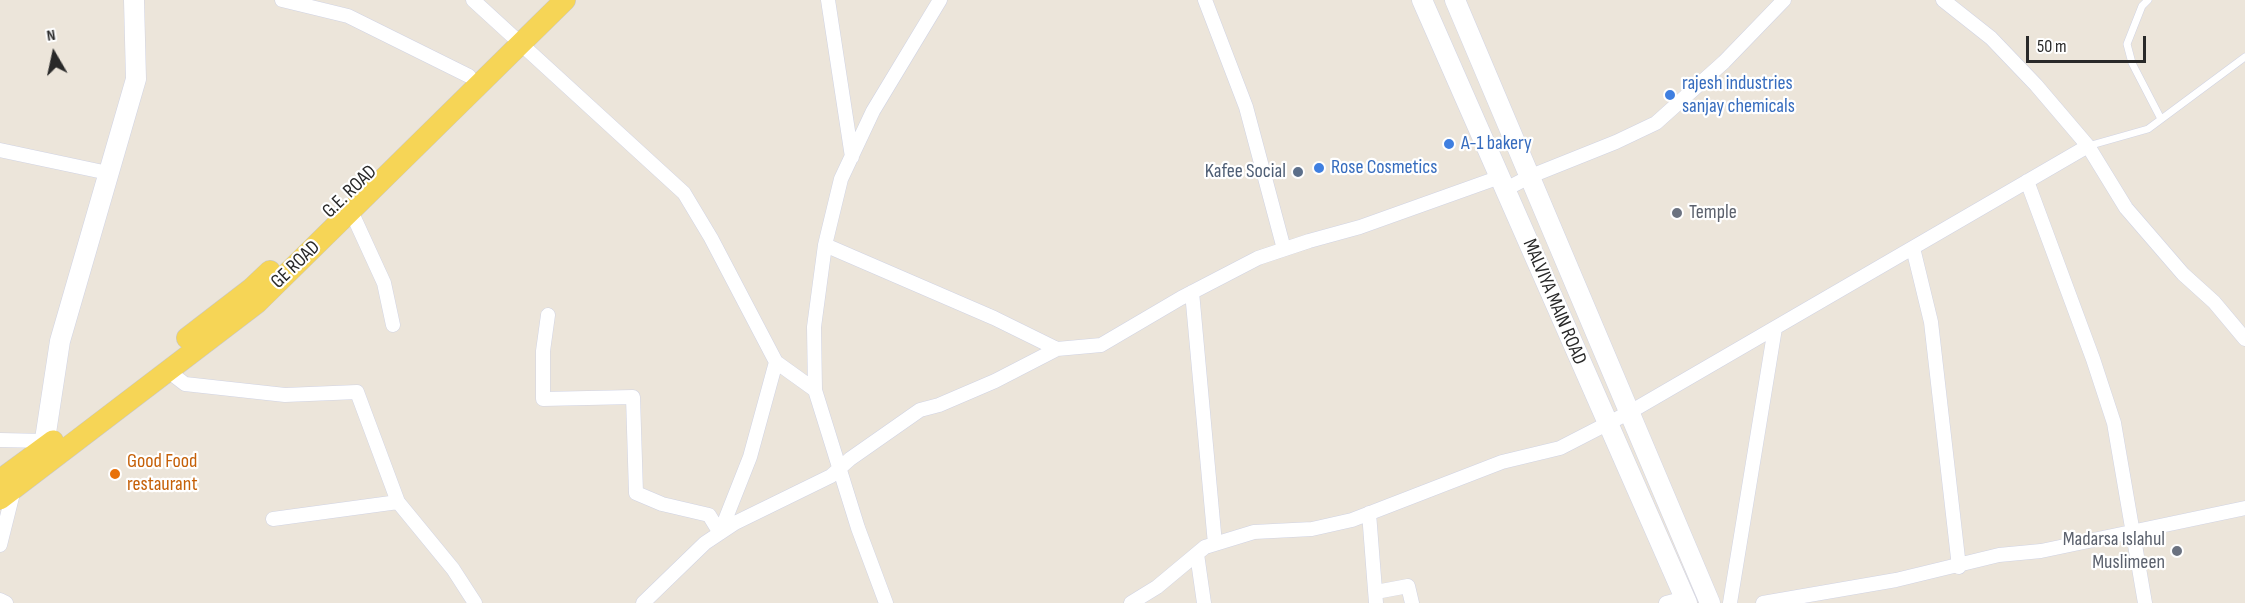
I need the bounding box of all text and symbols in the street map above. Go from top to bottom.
north arrow [24,24,84,84]
scale bar [2029,24,2149,62]
text: N [45,26,57,46]
text: 50 m [2037,36,2067,57]
place label: rajesh industries sanjay chemicals [1682,72,1795,119]
marker: rajesh industries sanjay chemicals [1663,88,1677,102]
place label: A-1 bakery [1461,132,1532,156]
marker: A-1 bakery [1442,137,1456,151]
place label: Rose Cosmetics [1331,156,1438,180]
street label: G.E. ROAD [318,160,382,224]
place label: Kafee Social [1205,160,1286,184]
marker: Rose Cosmetics [1312,161,1326,175]
marker: Kafee Social [1291,165,1305,179]
place label: Temple [1689,201,1737,225]
marker: Temple [1670,206,1684,220]
street label: GE ROAD [267,236,325,294]
street label: MALVIYA MAIN ROAD [1517,236,1591,368]
place label: Good Food restaurant [127,450,198,497]
marker: Good Food restaurant [108,467,122,481]
place label: Madarsa Islahul Muslimeen [2063,528,2165,575]
marker: Madarsa Islahul Muslimeen [2170,544,2184,558]

